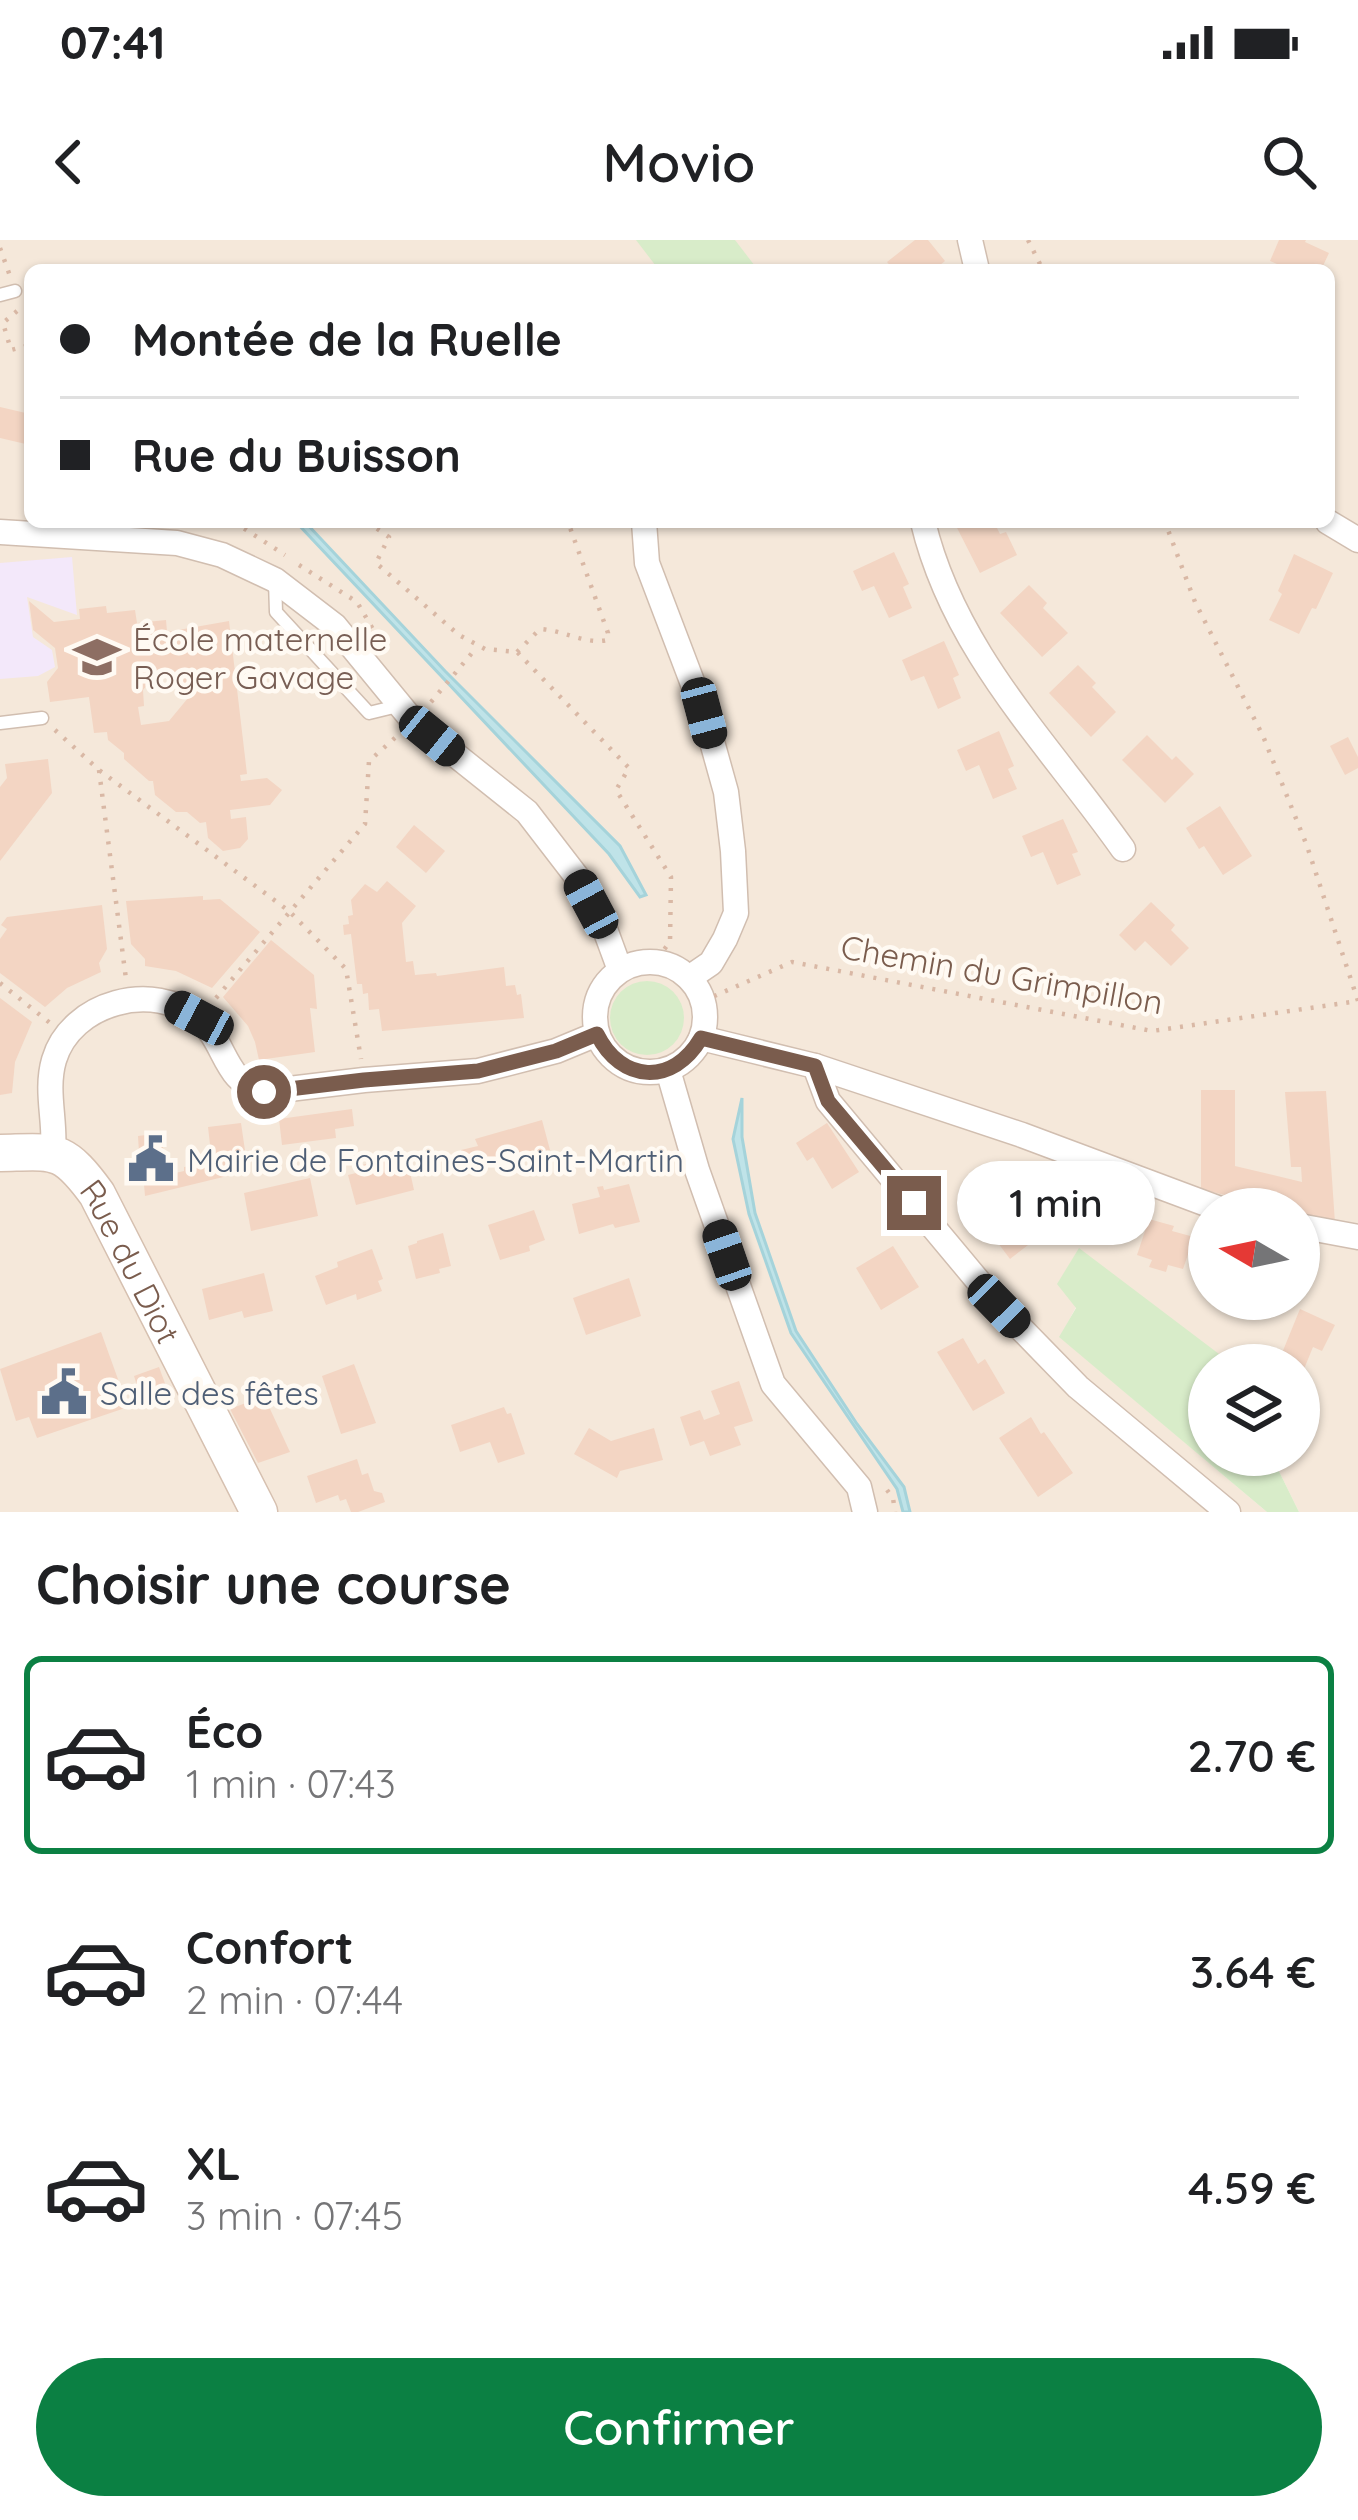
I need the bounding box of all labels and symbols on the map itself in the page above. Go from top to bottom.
place label: École maternelle Roger Gavage [133,618,387,697]
school or university icon: École maternelle Roger Gavage [72,632,122,682]
car [677,674,731,752]
car [393,699,471,773]
car [558,864,624,944]
street label: Chemin du Grimpillon [838,925,1166,1023]
car [159,985,239,1051]
route start [237,1065,291,1119]
public building icon: Mairie de Fontaines-Saint-Martin [126,1134,176,1184]
place label: Mairie de Fontaines-Saint-Martin [187,1139,684,1180]
callout: 1 min [956,1161,1154,1245]
street label: Rue du Diot [72,1171,190,1350]
route end [887,1176,941,1230]
north arrow [1188,1188,1320,1320]
car [698,1215,756,1295]
car [961,1268,1037,1344]
public building icon: Salle des fêtes [39,1367,89,1417]
place label: Salle des fêtes [100,1372,319,1413]

